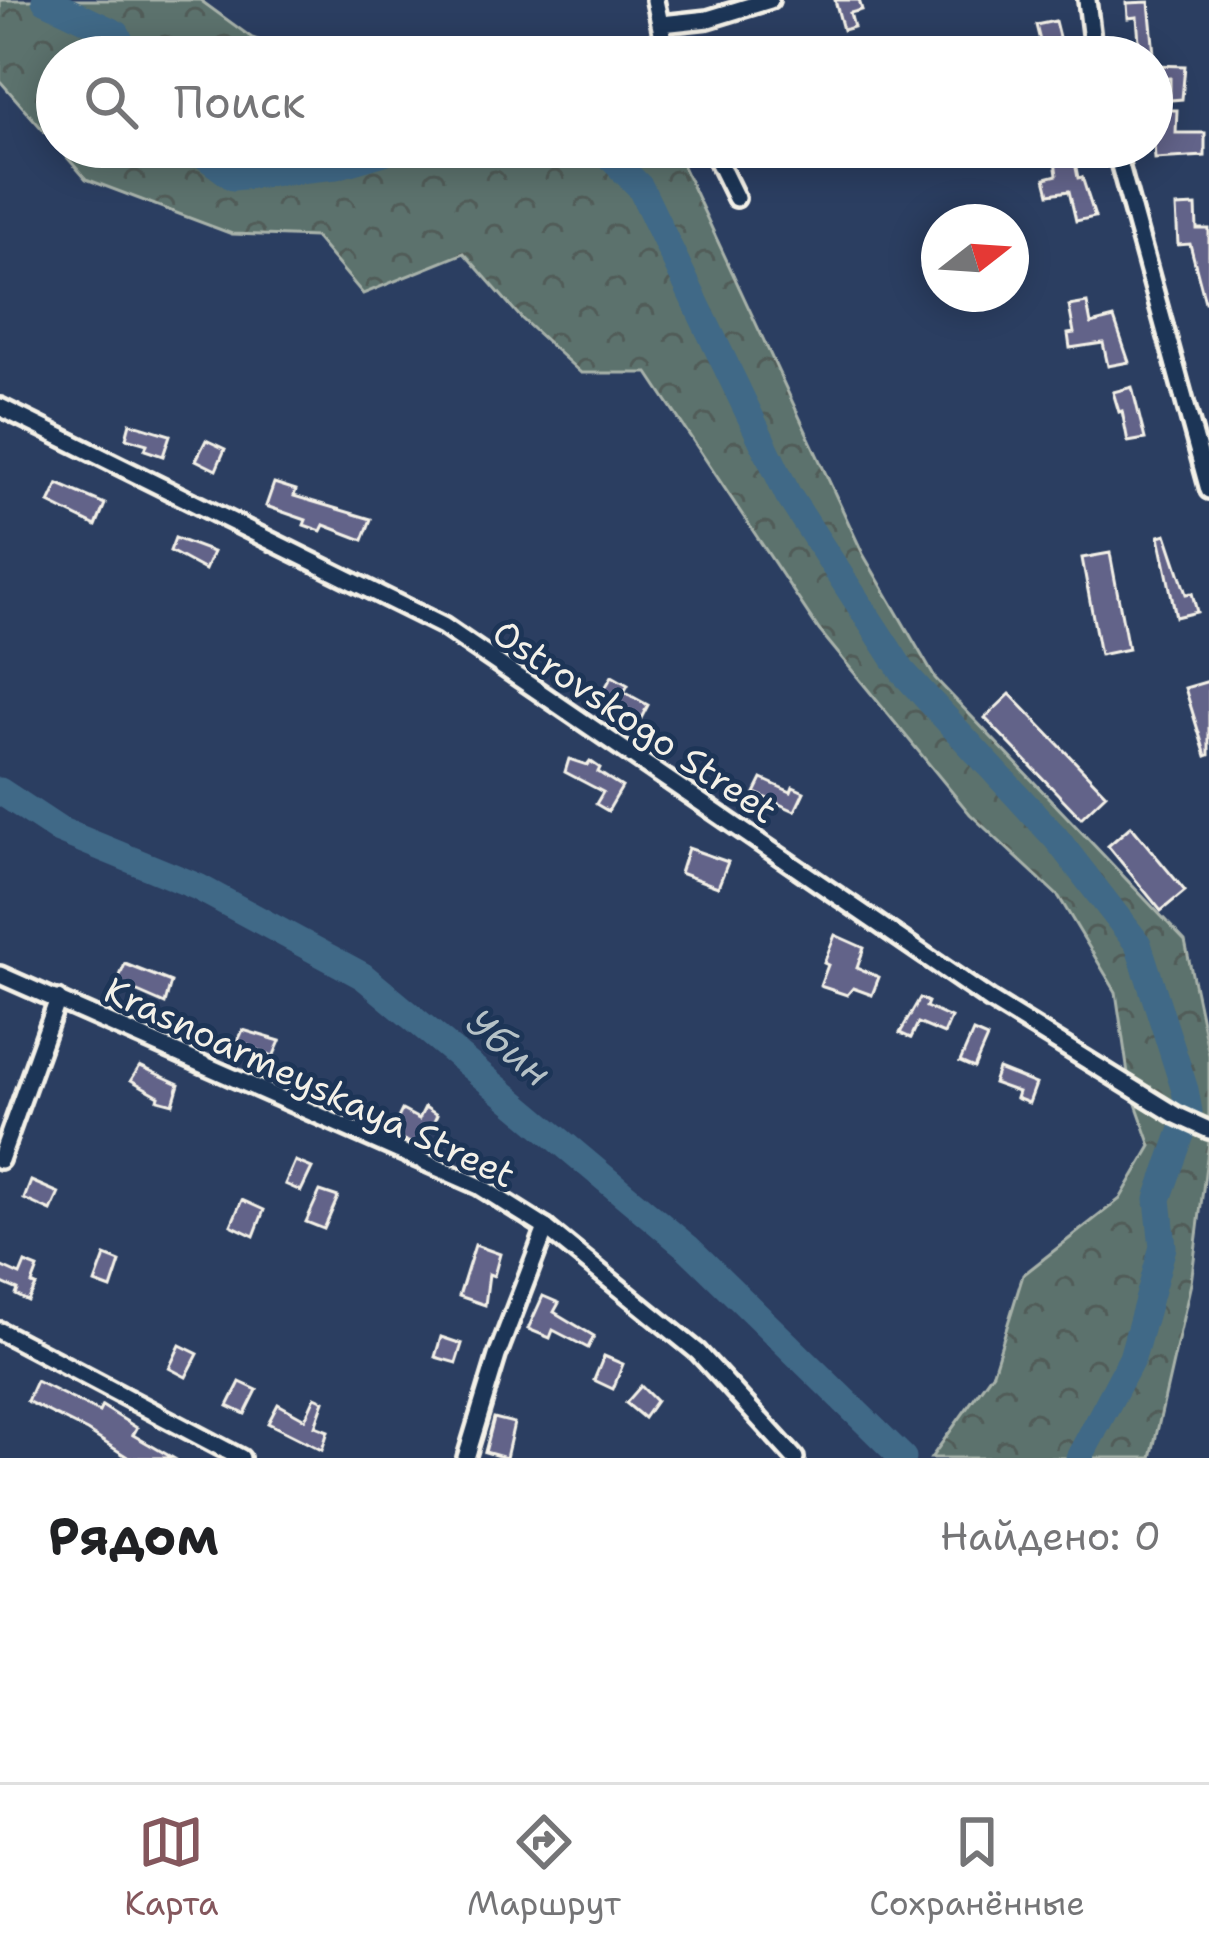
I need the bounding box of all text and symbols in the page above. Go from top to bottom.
search box [36,36,1173,168]
icon: search [78,69,144,135]
text: Поиск [174,72,305,132]
north arrow [921,204,1029,312]
street label: Ostrovskogo Street [483,608,787,835]
street label: Krasnoarmeyskaya Street [96,966,523,1199]
water label: Убин [456,996,562,1098]
text: Рядом [48,1502,219,1570]
text: Найдено: 0 [940,1510,1161,1562]
tab: Карта [124,1809,219,1926]
tab: Маршрут [467,1809,621,1926]
tab: Сохранённые [869,1809,1085,1926]

